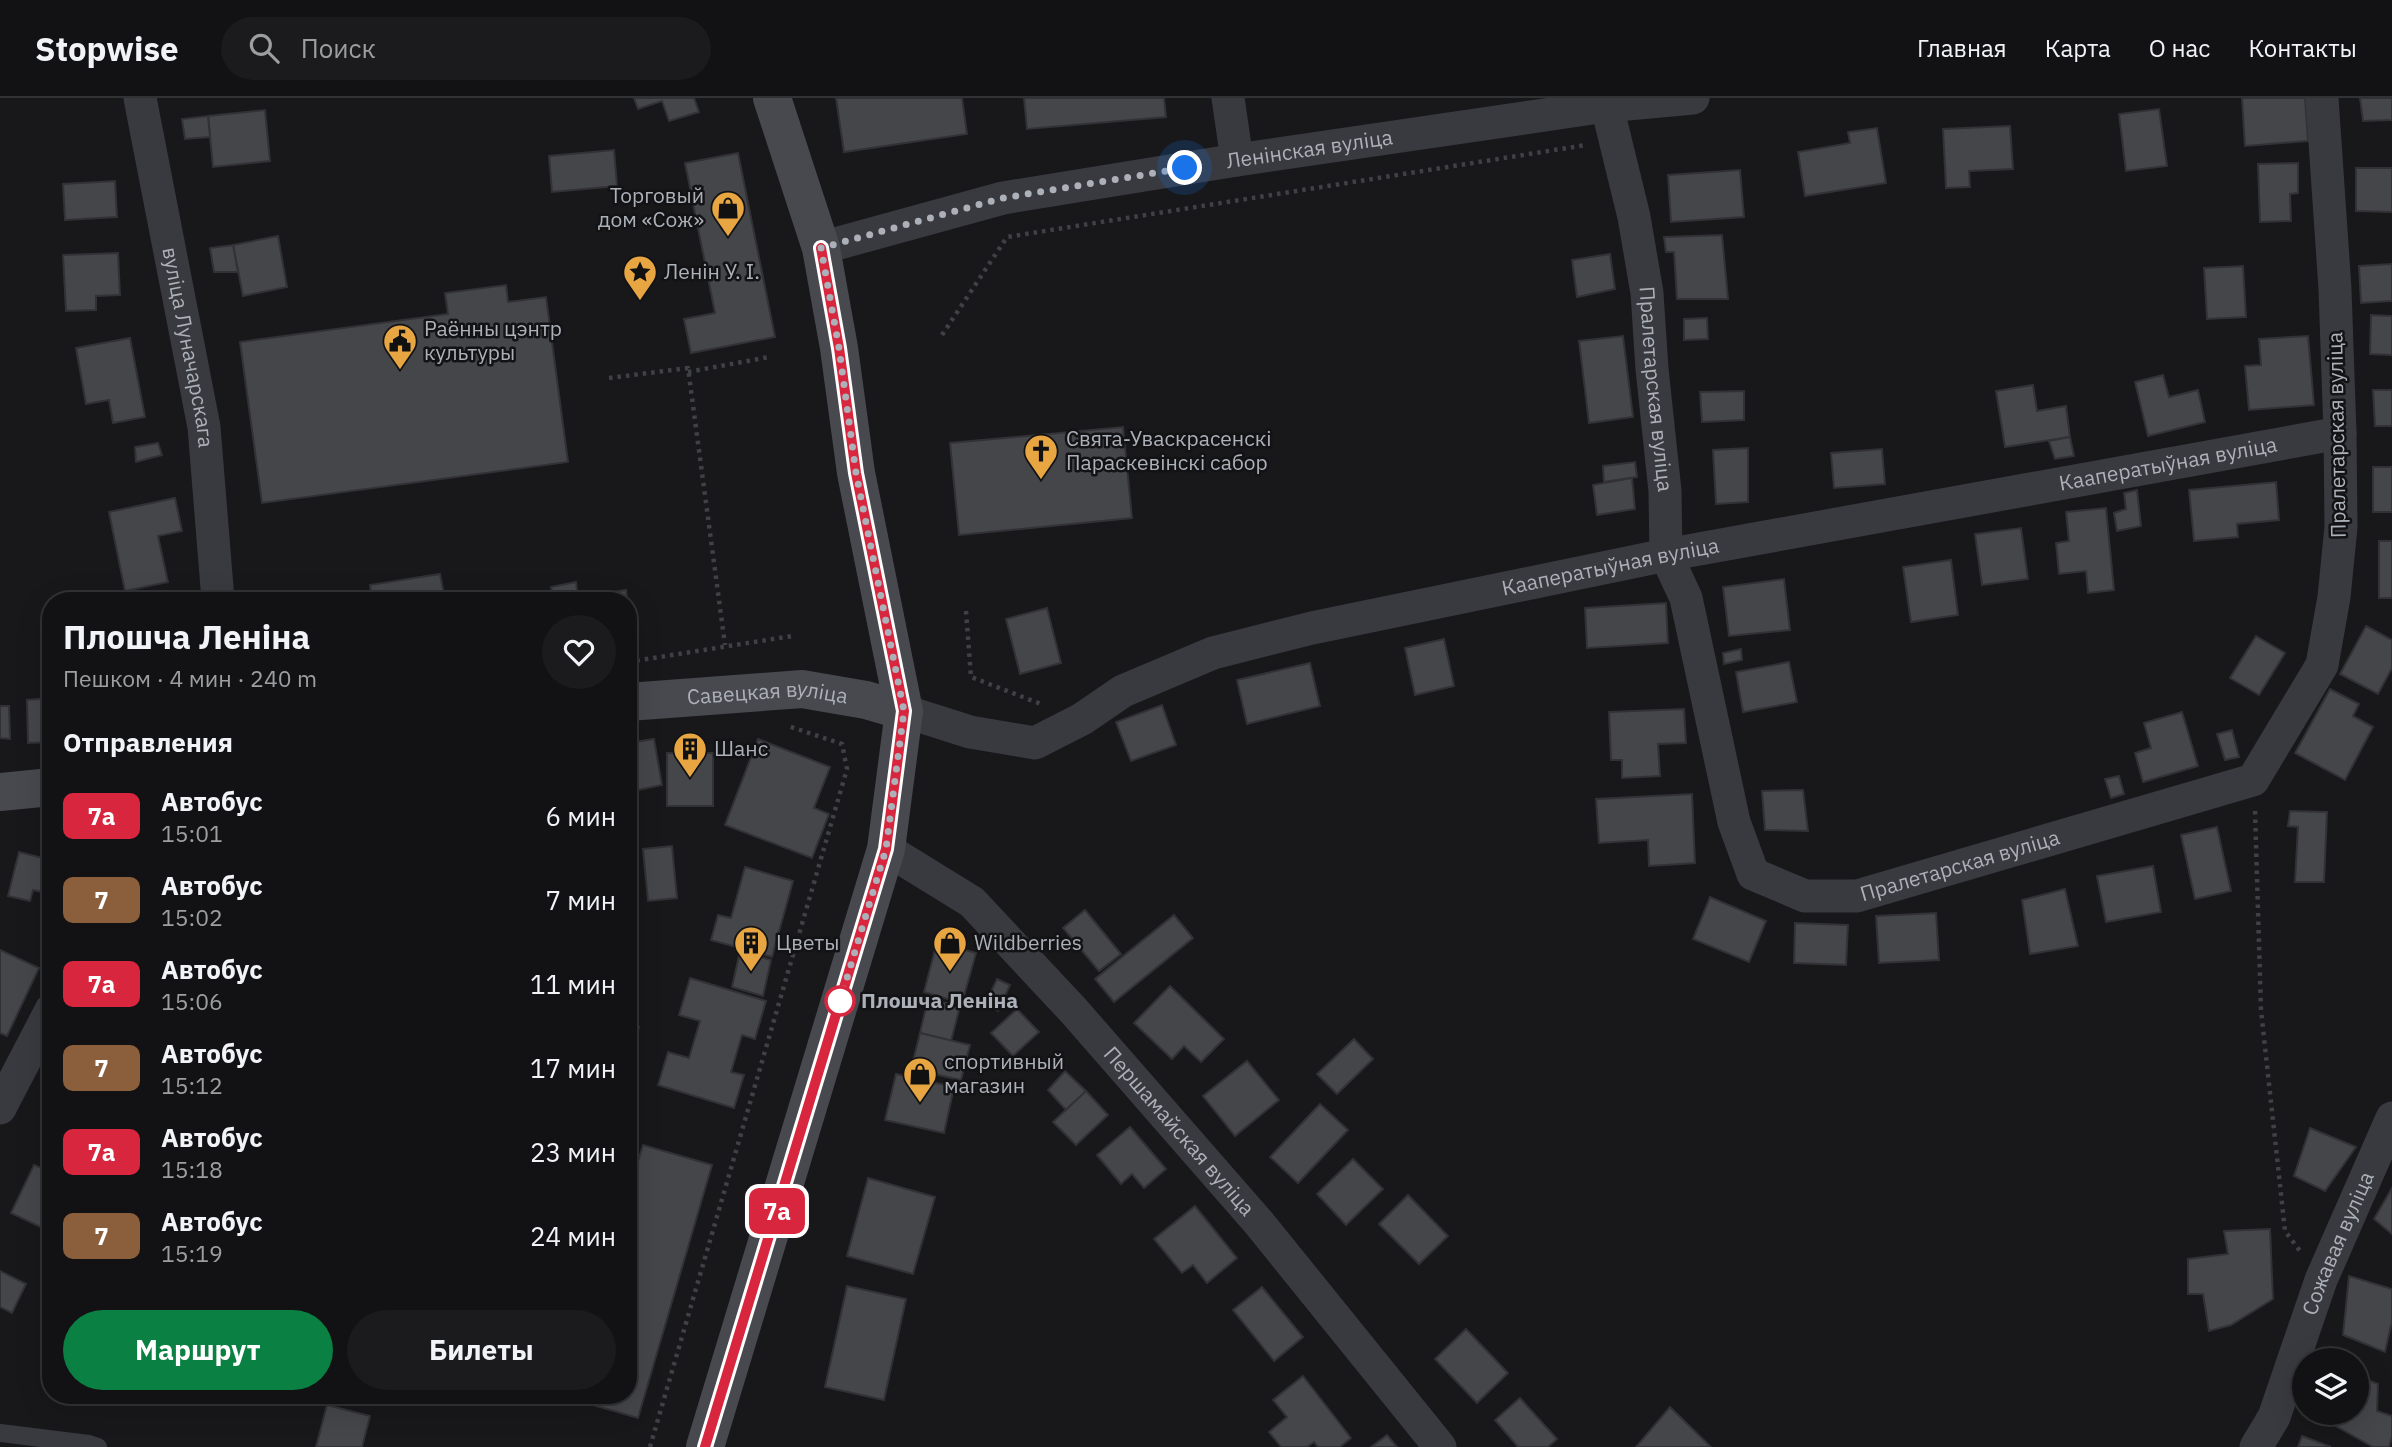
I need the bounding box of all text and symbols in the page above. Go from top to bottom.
search box [221,17,711,80]
text: Stopwise [35,27,179,70]
icon: search [245,29,283,67]
text: Поиск [301,31,376,65]
text: Главная [1917,32,2007,64]
text: Карта [2045,32,2111,64]
text: О нас [2149,32,2210,64]
text: Контакты [2248,32,2357,64]
street label: Ленінская вуліца [1224,122,1394,175]
your location [1167,150,1202,185]
place label: Торговый дом «Сож» [598,181,704,233]
shop icon: Торговый дом «Сож» [709,189,747,238]
street label: вуліца Луначарскага [156,244,221,449]
place icon: Ленін У. І. [621,253,659,302]
place label: Ленін У. І. [664,257,760,285]
street label: Пралетарская вуліца [1634,285,1680,493]
place label: Раённы цэнтр культуры [424,314,562,366]
public building icon: Раённы цэнтр культуры [381,322,419,371]
street label: Пралетарская вуліца [2320,332,2352,538]
place label: Свята-Уваскрасенскі Параскевінскі сабор [1066,424,1272,476]
street label: Кааператыўная вуліца [2057,430,2279,497]
church icon: Свята-Уваскрасенскі Параскевінскі сабор [1022,432,1060,481]
street label: Кааператыўная вуліца [1499,531,1721,602]
text: Плошча Леніна [63,615,310,658]
button: heart [542,615,616,689]
text: Пешком · 4 мин · 240 m [63,663,317,693]
street label: Савецкая вуліца [686,673,850,711]
text: Отправления [63,725,233,759]
building icon: Шанс [671,730,709,779]
place label: Шанс [714,734,768,762]
text: Автобус [161,784,263,818]
text: 6 мин [546,799,616,833]
text: 7а [87,800,116,832]
text: 15:01 [161,818,223,848]
street label: Пралетарская вуліца [1857,822,2063,907]
text: Автобус [161,868,263,902]
text: 7 мин [546,883,616,917]
text: 7 [94,884,109,916]
text: 15:02 [161,902,223,932]
building icon: Цветы [732,924,770,973]
shop icon: Wildberries [931,924,969,973]
place label: Цветы [776,928,839,956]
place label: Wildberries [974,928,1082,956]
text: Автобус [161,952,263,986]
text: 11 мин [530,967,616,1001]
text: 7а [87,968,116,1000]
text: 15:06 [161,986,223,1016]
marker: Плошча Леніна [825,986,855,1016]
place label: Плошча Леніна [861,986,1018,1014]
text: Автобус [161,1036,263,1070]
street label: Першамайская вуліца [1098,1040,1261,1221]
place label: спортивный магазин [944,1047,1064,1099]
text: 17 мин [530,1051,616,1085]
text: 7 [94,1052,109,1084]
shop icon: спортивный магазин [901,1055,939,1104]
text: 15:12 [161,1070,223,1100]
text: Автобус [161,1120,263,1154]
text: 23 мин [530,1135,616,1169]
text: 7а [87,1136,116,1168]
text: 15:18 [161,1154,223,1184]
street label: Сожавая вуліца [2295,1167,2380,1319]
line badge: 7а [746,1188,808,1234]
text: 7а [763,1195,791,1227]
text: Автобус [161,1204,263,1238]
text: 24 мин [530,1219,616,1253]
text: 7 [94,1220,109,1252]
text: 15:19 [161,1238,223,1268]
button: Маршрут [63,1310,333,1390]
button: Билеты [347,1310,616,1390]
map controls [2292,1348,2369,1425]
button: layers [2292,1348,2369,1425]

